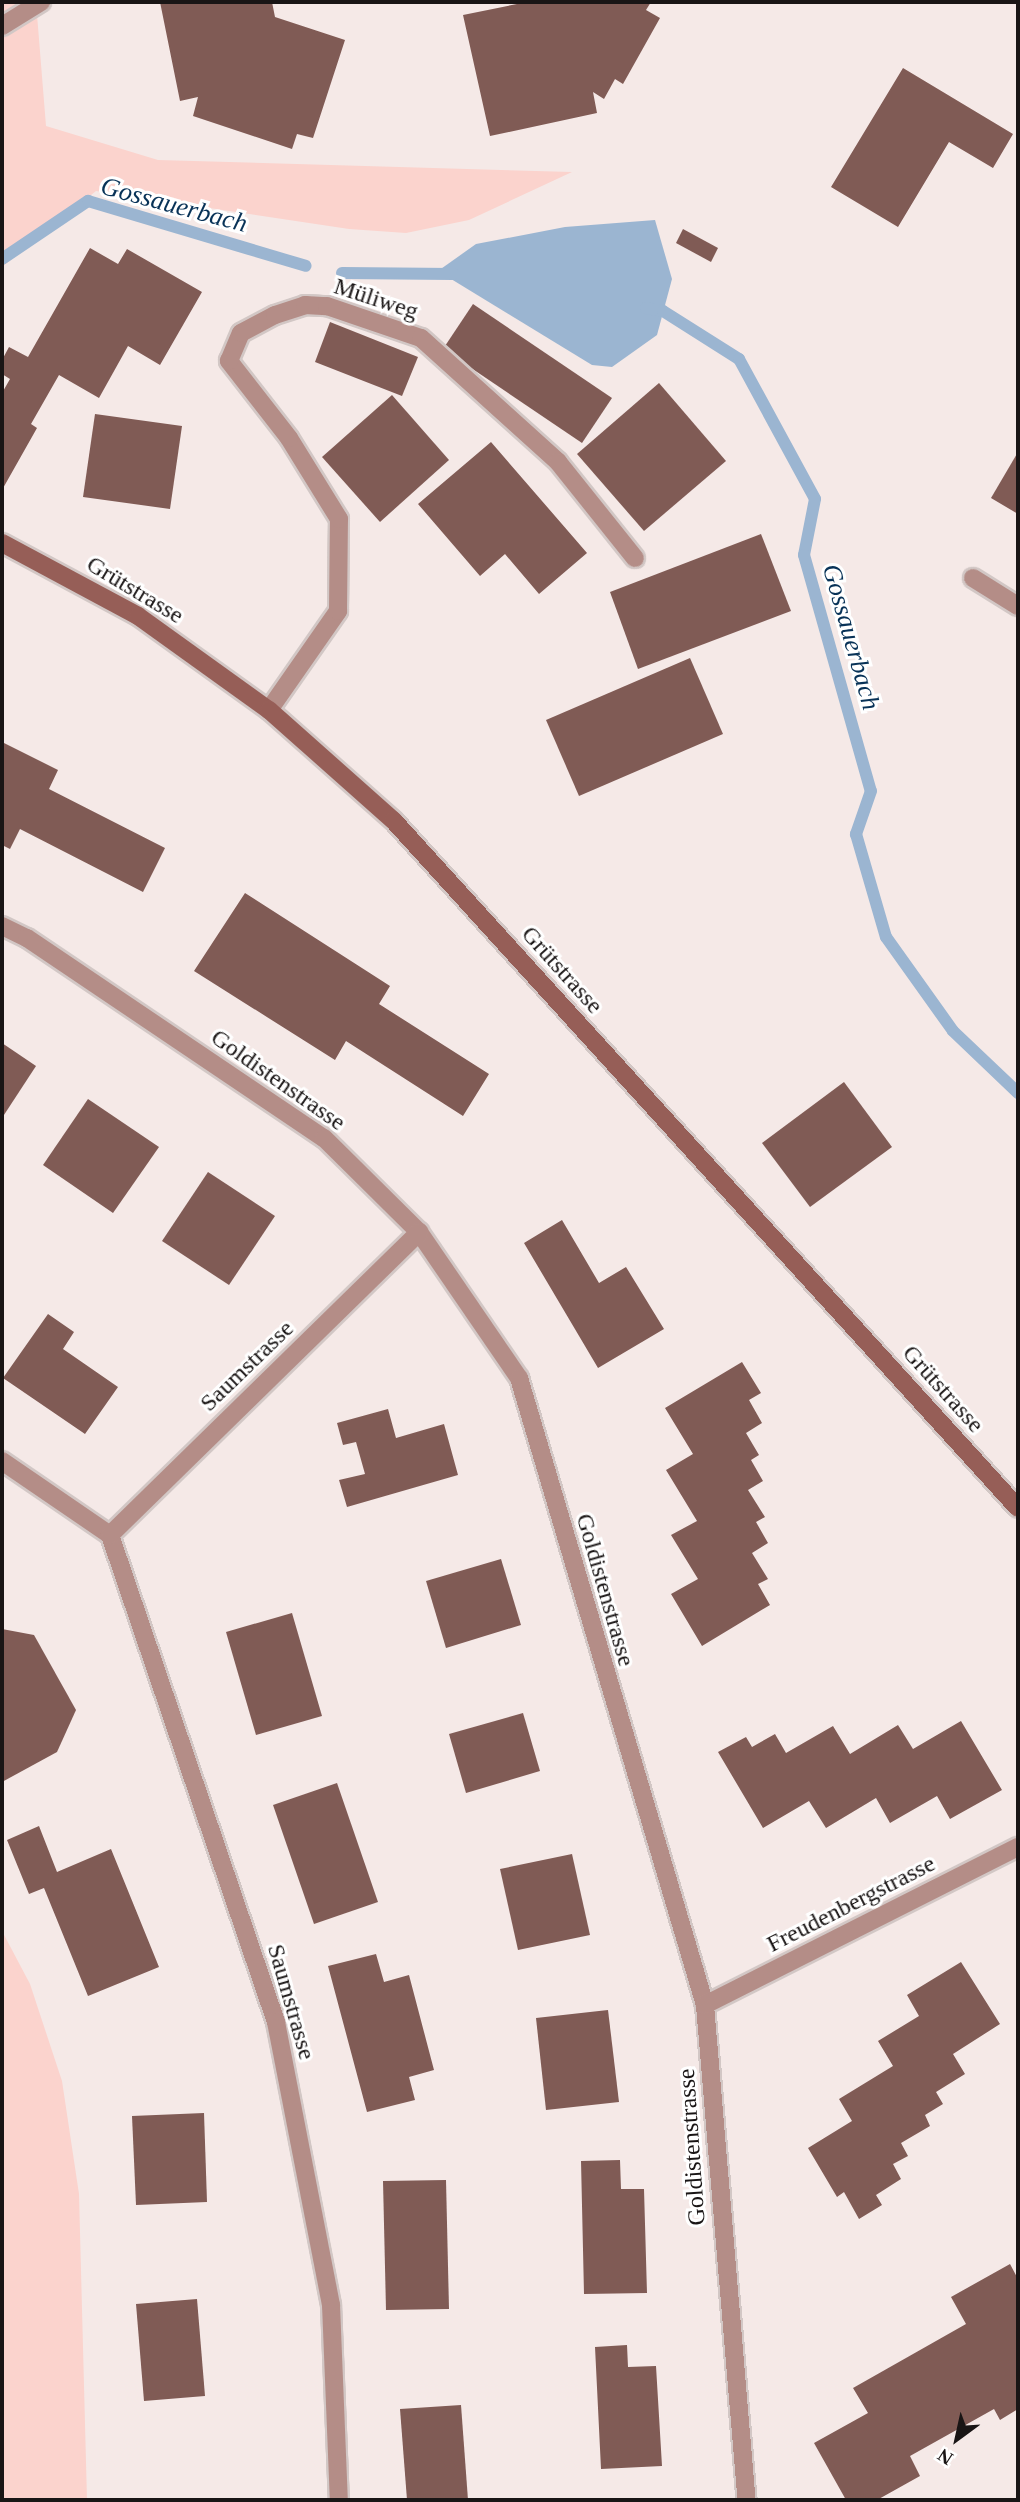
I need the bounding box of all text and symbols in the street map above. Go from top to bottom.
water label: Gossauerbach [97,170,251,240]
street label: Müliweg [330,272,422,326]
street label: Grütstrasse [81,550,189,630]
water label: Gossauerbach [815,561,887,713]
street label: Grütstrasse [515,920,609,1020]
street label: Goldistenstrasse [205,1023,351,1137]
street label: Saumstrasse [194,1314,300,1418]
street label: Grütstrasse [896,1339,990,1439]
street label: Goldistenstrasse [569,1510,641,1670]
street label: Freudenbergstrasse [762,1849,940,1959]
street label: Saumstrasse [261,1941,321,2063]
street label: Goldistenstrasse [672,2068,712,2226]
north arrow [922,2404,992,2474]
text: N [934,2444,957,2470]

